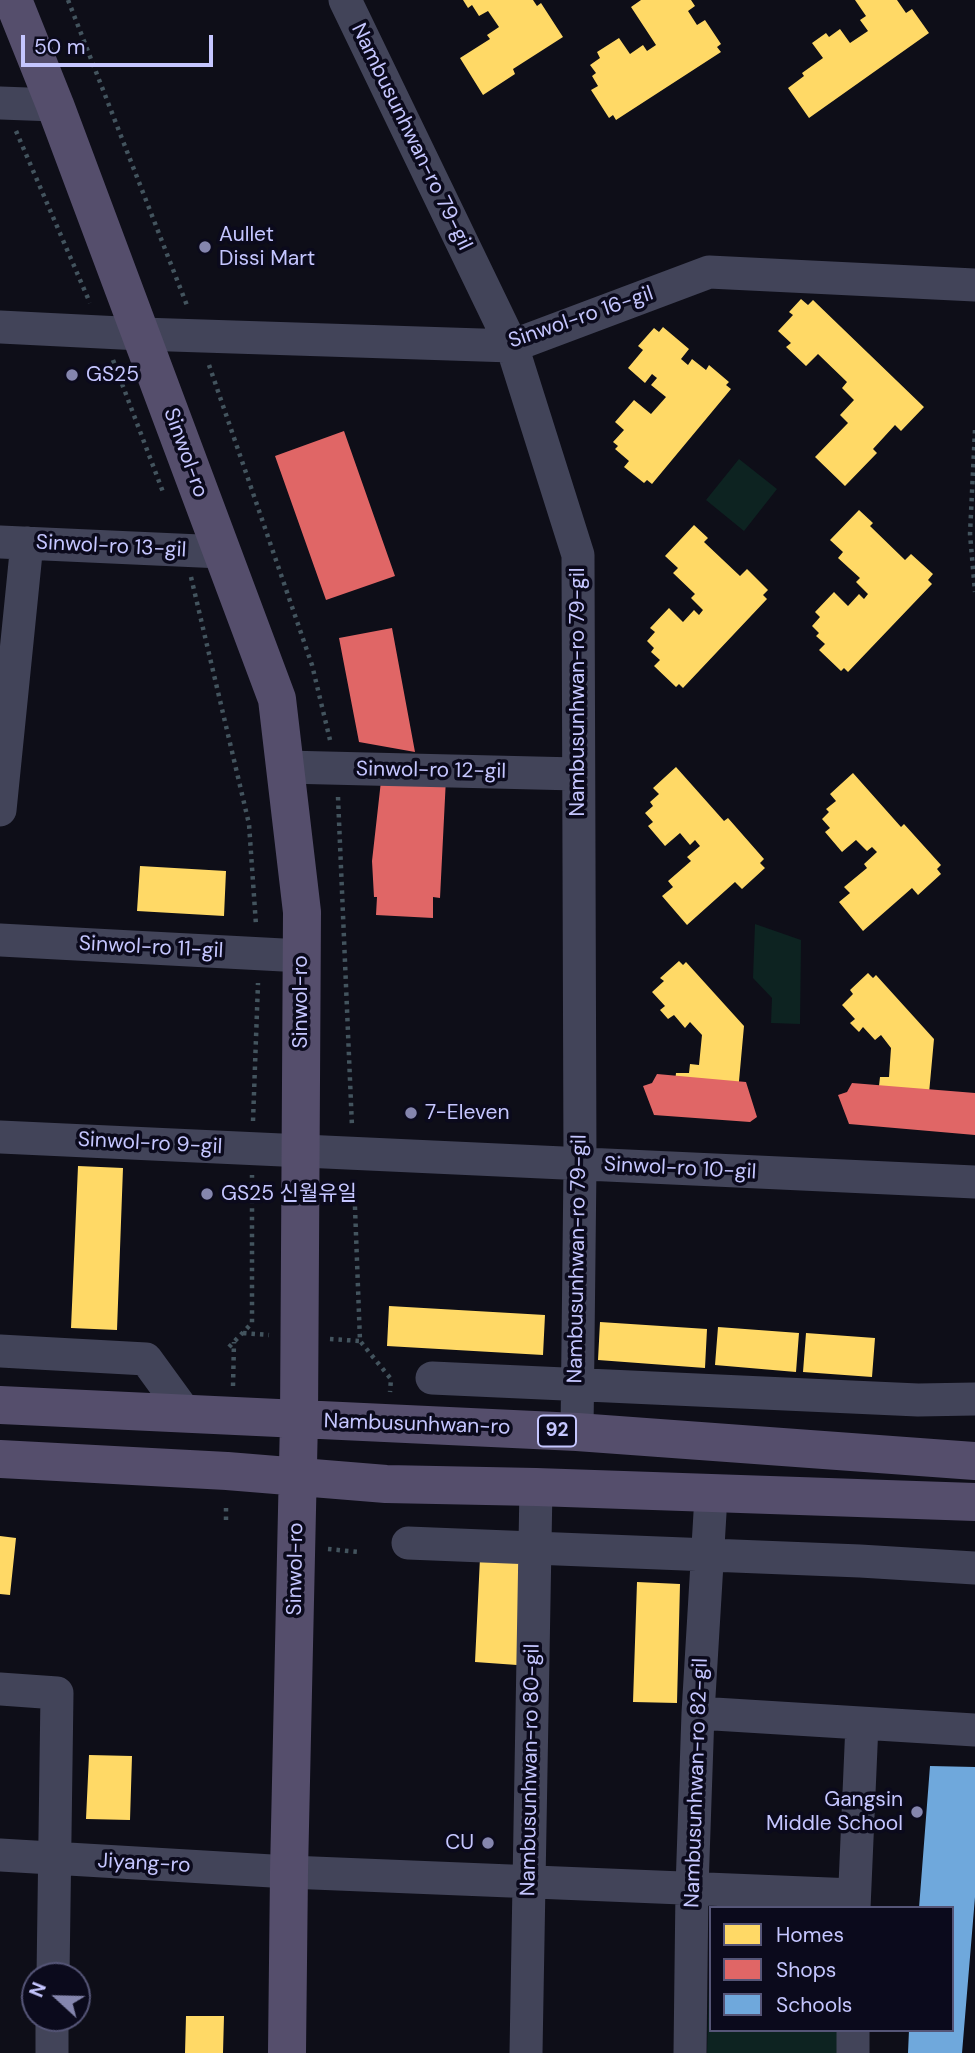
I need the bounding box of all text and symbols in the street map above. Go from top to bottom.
street label: Nambusunhwan-ro 79-gil [345,20,477,254]
scale bar [24,21,217,65]
text: 50 m [34,33,85,61]
place label: Aullet Dissi Mart [219,222,315,272]
marker: Aullet Dissi Mart [197,239,213,255]
street label: Sinwol-ro 16-gil [505,281,657,355]
place label: GS25 [86,362,139,388]
marker: GS25 [64,367,80,383]
street label: Sinwol-ro [157,405,213,501]
street label: Sinwol-ro 13-gil [35,530,187,564]
street label: Nambusunhwan-ro 79-gil [565,567,591,817]
street label: Sinwol-ro 12-gil [356,757,506,785]
street label: Sinwol-ro 11-gil [78,932,224,964]
street label: Sinwol-ro [288,955,314,1049]
place label: 7-Eleven [425,1100,509,1126]
marker: 7-Eleven [403,1105,419,1121]
street label: Sinwol-ro 9-gil [77,1128,223,1160]
street label: Nambusunhwan-ro 79-gil [563,1134,593,1384]
street label: Sinwol-ro 10-gil [603,1152,757,1186]
place label: GS25 신월유일 [221,1181,357,1207]
marker: GS25 신월유일 [199,1186,215,1202]
street label: Nambusunhwan-ro [323,1409,511,1441]
road number: 92 [538,1415,576,1446]
street label: Sinwol-ro [283,1522,309,1616]
street label: Nambusunhwan-ro 80-gil [516,1644,546,1896]
street label: Nambusunhwan-ro 82-gil [680,1658,714,1908]
place label: Gangsin Middle School [766,1787,903,1837]
marker: Gangsin Middle School [909,1804,925,1820]
place label: CU [445,1830,474,1856]
marker: CU [480,1835,496,1851]
street label: Jiyang-ro [97,1849,191,1879]
legend [709,1906,954,2032]
text: Homes [776,1921,844,1949]
text: Shops [776,1956,836,1984]
north arrow [21,1962,91,2032]
text: N [24,1979,52,2001]
text: Schools [776,1991,852,2019]

